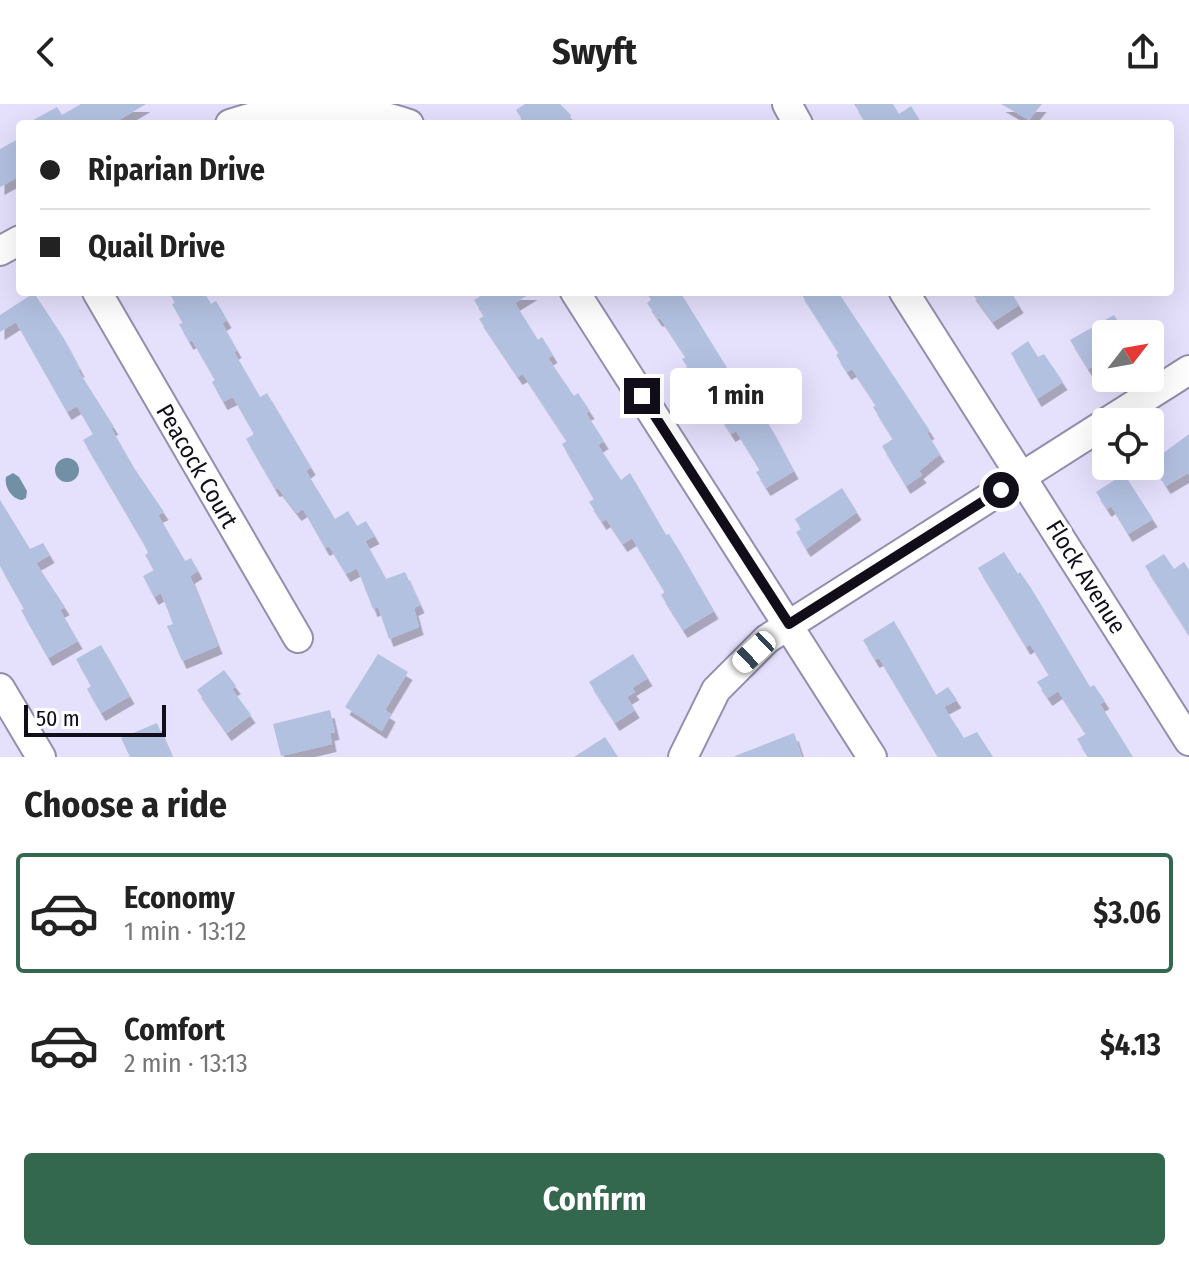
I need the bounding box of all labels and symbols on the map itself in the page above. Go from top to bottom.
north arrow [1092,320,1164,392]
callout: 1 min [670,368,802,424]
route end [624,378,660,414]
street label: Peacock Court [150,399,244,533]
route start [983,472,1019,508]
street label: Flock Avenue [1040,515,1132,639]
car [728,627,780,677]
scale bar [24,701,166,737]

